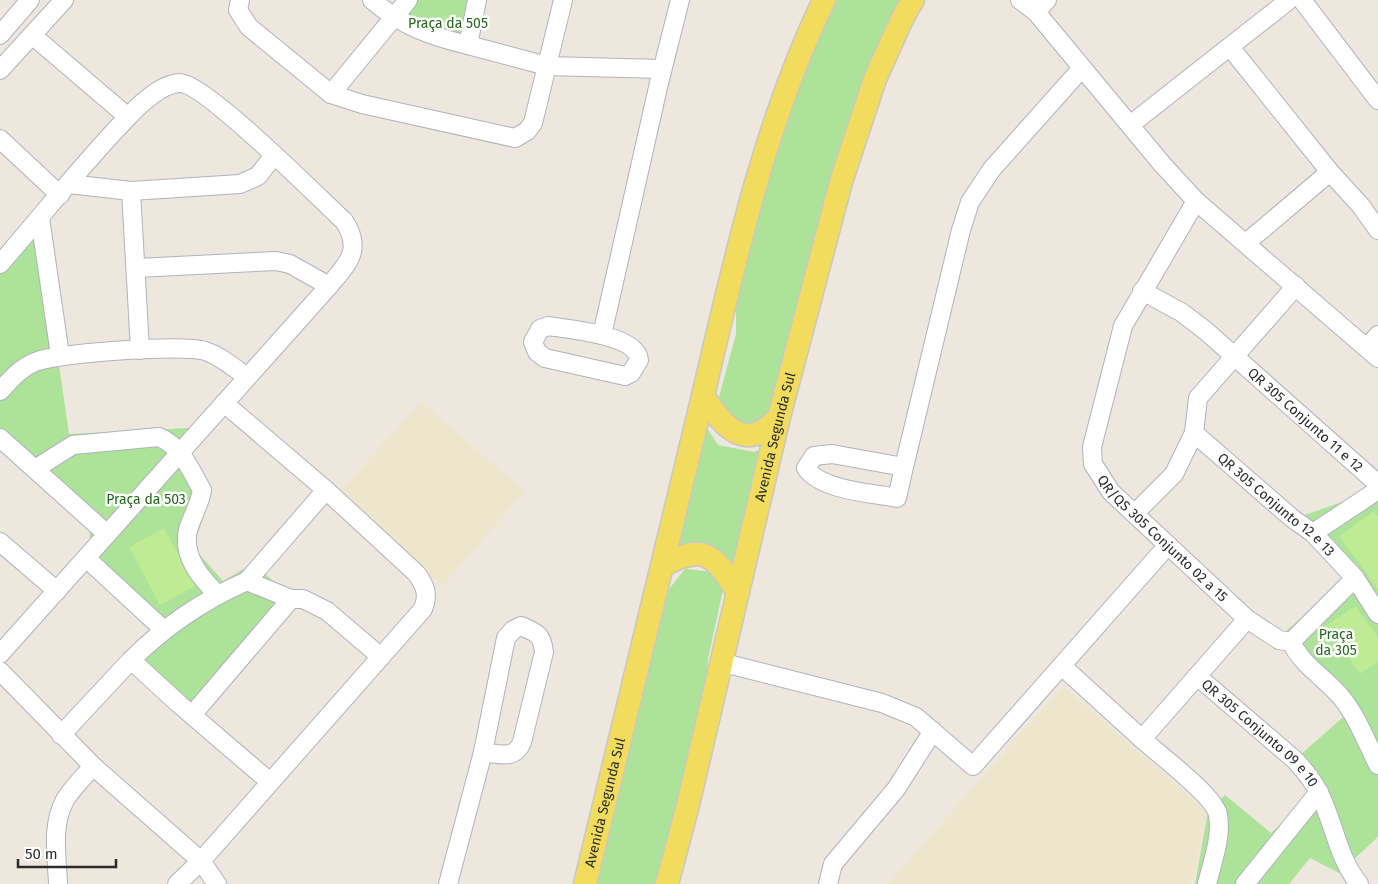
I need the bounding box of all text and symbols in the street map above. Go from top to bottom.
park label: Praça da 505 [408,15,488,32]
street label: QR 305 Conjunto 11 e 12 [1244,364,1366,476]
street label: Avenida Segunda Sul [751,370,799,503]
street label: QR 305 Conjunto 12 e 13 [1214,449,1338,560]
street label: QR/QS 305 Conjunto 02 a 15 [1093,472,1231,606]
park label: Praça da 503 [106,491,186,508]
park label: Praça da 305 [1315,626,1357,659]
street label: QR 305 Conjunto 09 e 10 [1198,676,1322,790]
street label: Avenida Segunda Sul [581,736,629,869]
scale bar [18,836,115,868]
text: 50 m [25,845,58,863]

